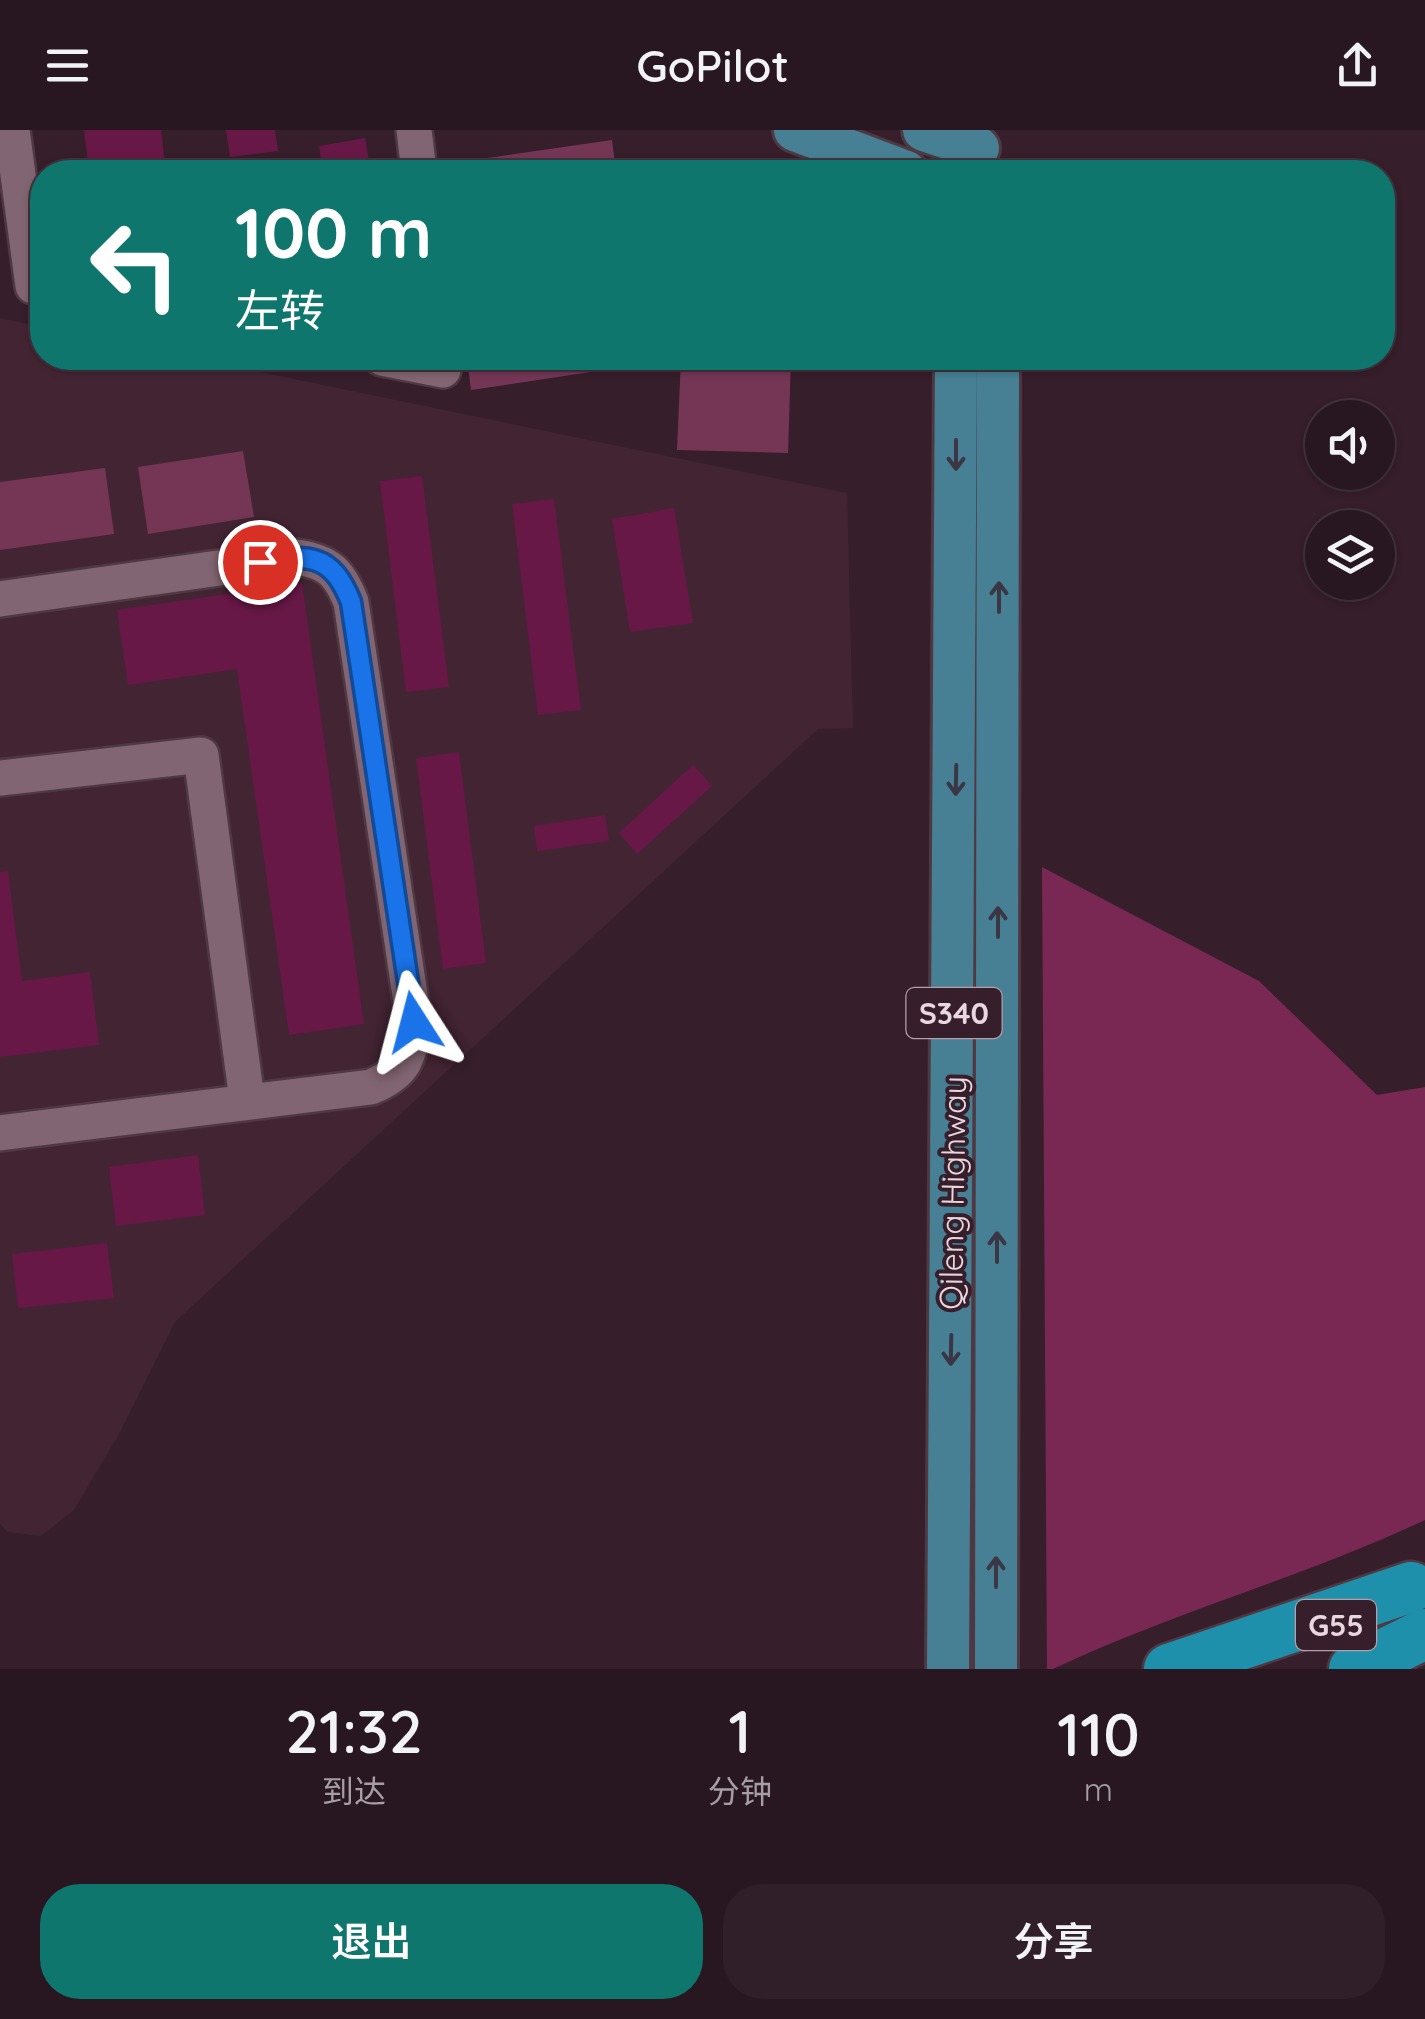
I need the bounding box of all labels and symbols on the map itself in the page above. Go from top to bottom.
one-way arrow [946,438,966,470]
pin [218,520,303,605]
one-way arrow [990,581,1008,614]
one-way arrow [946,762,966,795]
one-way arrow [989,906,1008,938]
position arrow [362,970,466,1074]
road number: S340 [906,988,1002,1038]
street label: Qileng Highway [930,1076,974,1310]
one-way arrow [988,1231,1006,1264]
one-way arrow [941,1333,960,1365]
one-way arrow [986,1556,1006,1588]
road number: G55 [1296,1600,1376,1650]

